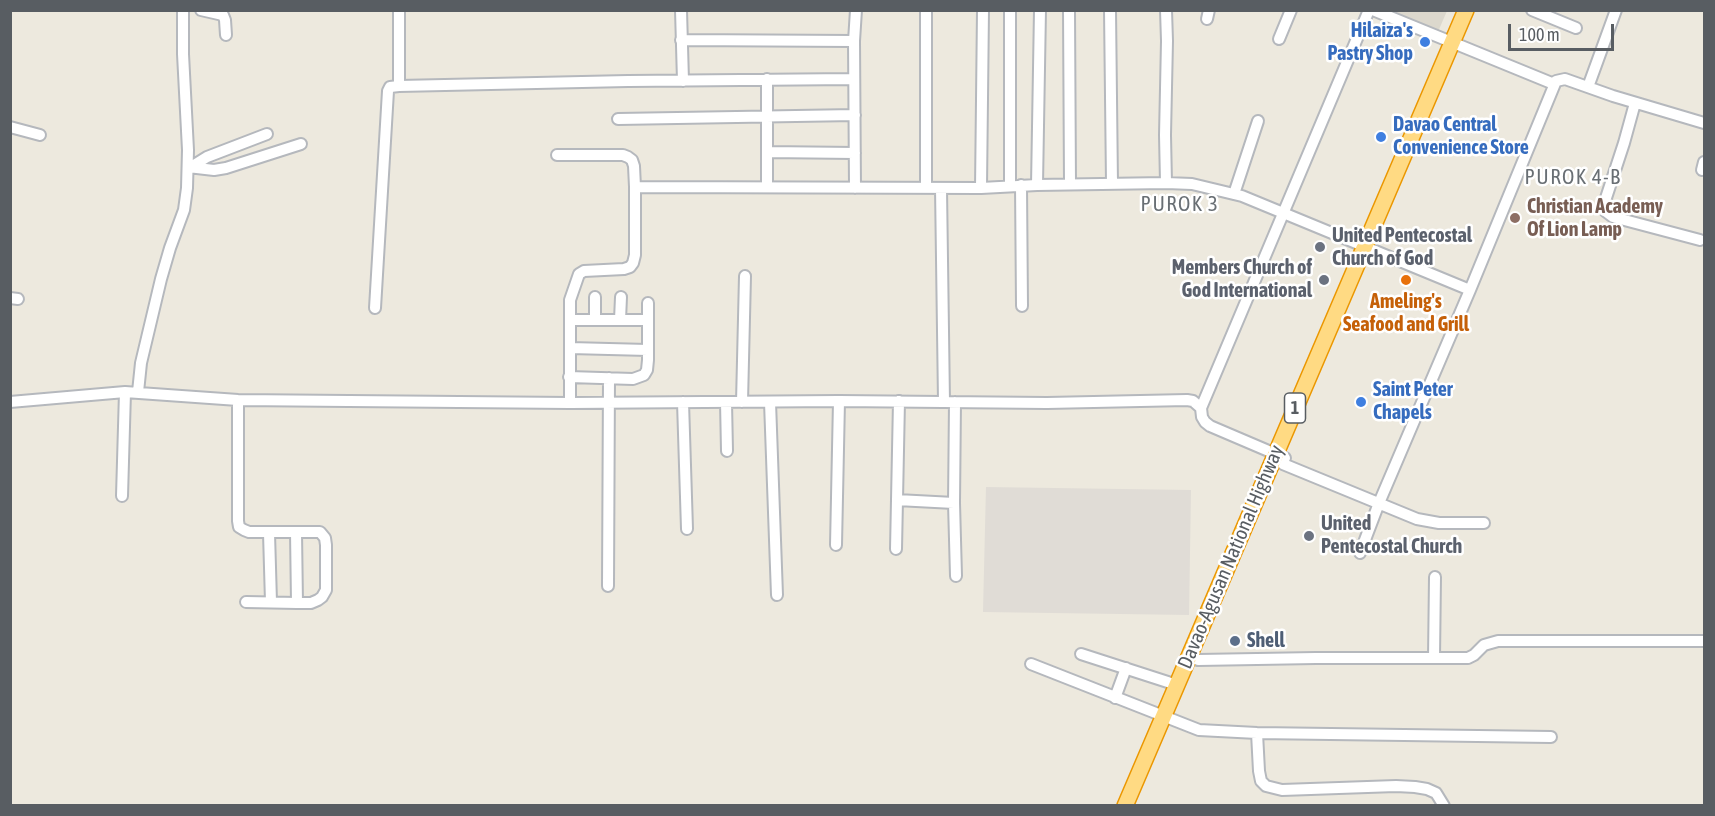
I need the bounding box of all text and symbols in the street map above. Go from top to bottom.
scale bar [1511,12,1618,50]
place label: Hilaiza's Pastry Shop [1328,19,1413,66]
text: 100 m [1519,24,1560,45]
marker: Hilaiza's Pastry Shop [1418,35,1432,49]
place label: Davao Central Convenience Store [1393,113,1529,160]
marker: Davao Central Convenience Store [1374,130,1388,144]
district label: PUROK 4-B [1525,164,1621,190]
district label: PUROK 3 [1141,191,1219,217]
place label: Christian Academy Of Lion Lamp [1527,195,1663,242]
marker: Christian Academy Of Lion Lamp [1508,211,1522,225]
place label: United Pentecostal Church of God [1332,224,1472,271]
marker: United Pentecostal Church of God [1313,240,1327,254]
place label: Members Church of God International [1172,256,1312,303]
marker: Members Church of God International [1317,273,1331,287]
marker: Ameling's Seafood and Grill [1399,273,1413,287]
place label: Ameling's Seafood and Grill [1343,290,1469,337]
place label: Saint Peter Chapels [1373,378,1453,425]
road number: 1 [1284,393,1306,423]
marker: Saint Peter Chapels [1354,395,1368,409]
street label: Davao-Agusan National Highway [1173,441,1289,673]
place label: United Pentecostal Church [1321,512,1462,559]
marker: United Pentecostal Church [1302,529,1316,543]
place label: Shell [1247,629,1285,653]
marker: Shell [1228,634,1242,648]

